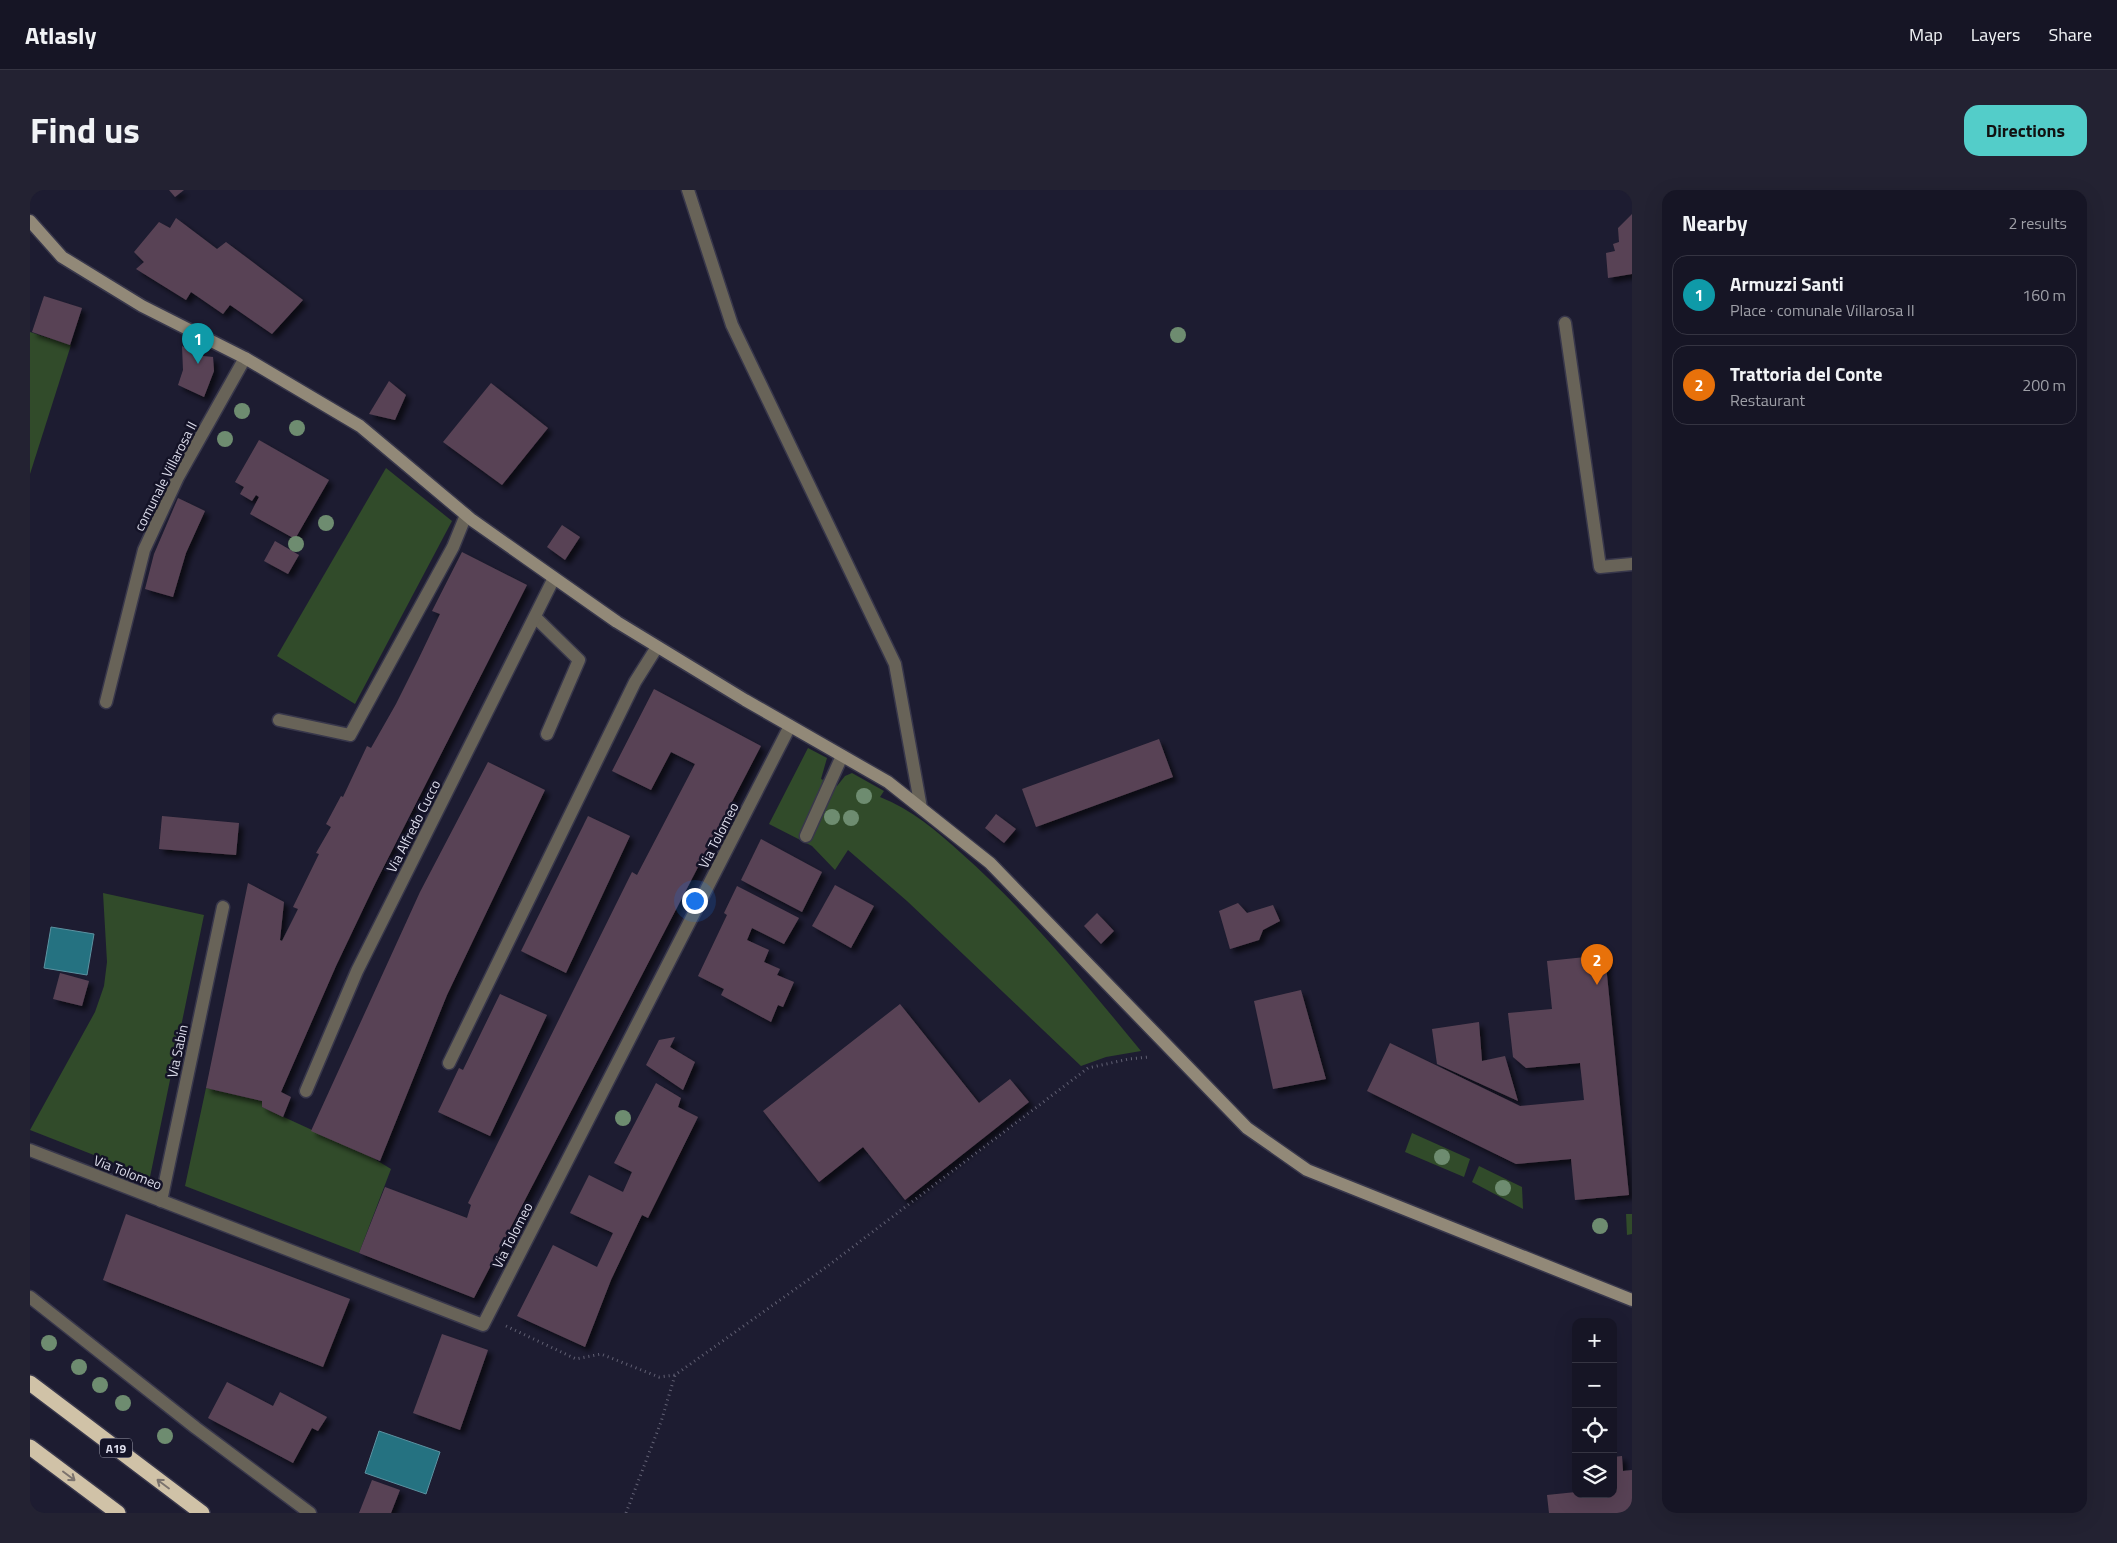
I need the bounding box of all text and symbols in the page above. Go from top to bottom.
text: Atlasly [25,17,96,53]
text: Map [1909,21,1943,48]
text: Layers [1971,21,2020,48]
text: Share [2048,21,2092,48]
text: Find us [30,103,140,157]
button: Directions [1964,105,2087,156]
text: Nearby [1682,207,1747,239]
text: 2 results [2008,211,2067,235]
text: Armuzzi Santi [1730,269,1844,298]
text: 1 [1695,283,1703,307]
text: 160 m [2022,283,2066,307]
text: Place · comunale Villarosa II [1730,298,1915,322]
pin: 1 [182,323,214,364]
text: Trattoria del Conte [1730,359,1882,388]
text: 2 [1695,373,1703,397]
text: 200 m [2022,373,2066,397]
text: Restaurant [1730,388,1805,412]
street label: comunale Villarosa II [128,417,202,535]
street label: Via Alfredo Cucco [381,776,445,876]
street label: Via Tolomeo [692,798,744,872]
your location [682,888,708,914]
pin: 2 [1581,944,1613,985]
street label: Via Sabin [161,1022,193,1080]
street label: Via Tolomeo [91,1149,165,1195]
street label: Via Tolomeo [486,1198,538,1272]
map controls [1572,1318,1617,1498]
button: + [1572,1318,1617,1363]
button: − [1572,1363,1617,1408]
button: locate [1572,1408,1617,1453]
road number: A19 [100,1438,132,1458]
button: layers [1572,1453,1617,1498]
one-way arrow [62,1471,75,1482]
one-way arrow [157,1478,170,1489]

